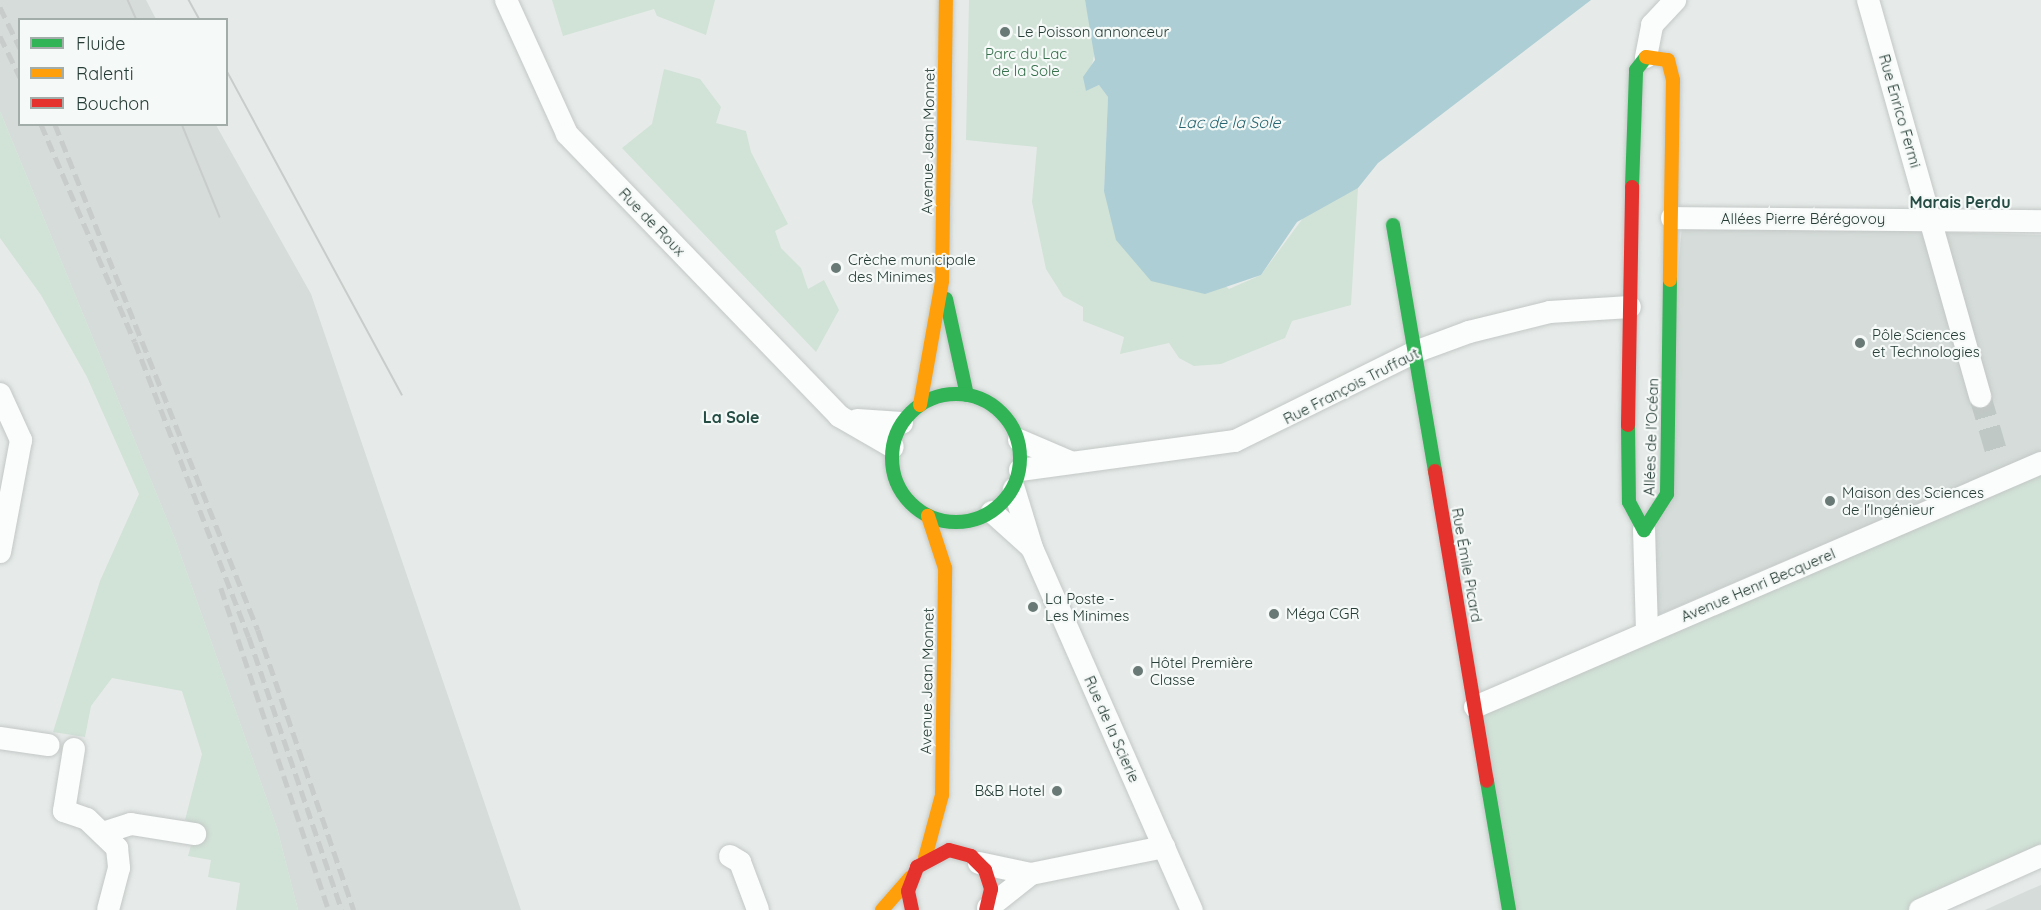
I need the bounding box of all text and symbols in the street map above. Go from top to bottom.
legend [18,18,228,126]
place label: Le Poisson annonceur [1017,23,1169,41]
marker: Le Poisson annonceur [998,25,1012,39]
text: Fluide [76,32,125,55]
park label: Parc du Lac de la Sole [985,44,1067,79]
street label: Rue Enrico Fermi [1875,52,1925,170]
text: Ralenti [76,62,134,85]
street label: Avenue Jean Monnet [918,67,938,215]
text: Bouchon [76,92,150,115]
water label: Lac de la Sole [1178,112,1280,132]
street label: Rue de Roux [615,184,689,260]
district label: Marais Perdu [1909,192,2011,212]
street label: Allées Pierre Bérégovoy [1721,210,1885,228]
place label: Crèche municipale des Minimes [848,250,976,285]
marker: Crèche municipale des Minimes [829,261,843,275]
place label: Pôle Sciences et Technologies [1872,325,1980,360]
marker: Pôle Sciences et Technologies [1853,336,1867,350]
street label: Rue François Truffaut [1280,344,1422,428]
street label: Allées de l'Océan [1640,378,1662,496]
district label: La Sole [703,407,759,427]
place label: Maison des Sciences de l'Ingénieur [1842,483,1984,518]
marker: Maison des Sciences de l'Ingénieur [1823,494,1837,508]
street label: Rue Émile Picard [1448,506,1486,624]
street label: Avenue Henri Becquerel [1678,544,1838,626]
place label: La Poste - Les Minimes [1045,589,1129,624]
marker: La Poste - Les Minimes [1026,600,1040,614]
place label: Méga CGR [1286,605,1360,623]
street label: Avenue Jean Monnet [917,607,937,755]
marker: Méga CGR [1267,607,1281,621]
place label: Hôtel Première Classe [1150,653,1253,688]
marker: Hôtel Première Classe [1131,664,1145,678]
street label: Rue de la Scierie [1080,673,1144,785]
place label: B&B Hotel [974,782,1045,800]
marker: B&B Hotel [1050,784,1064,798]

